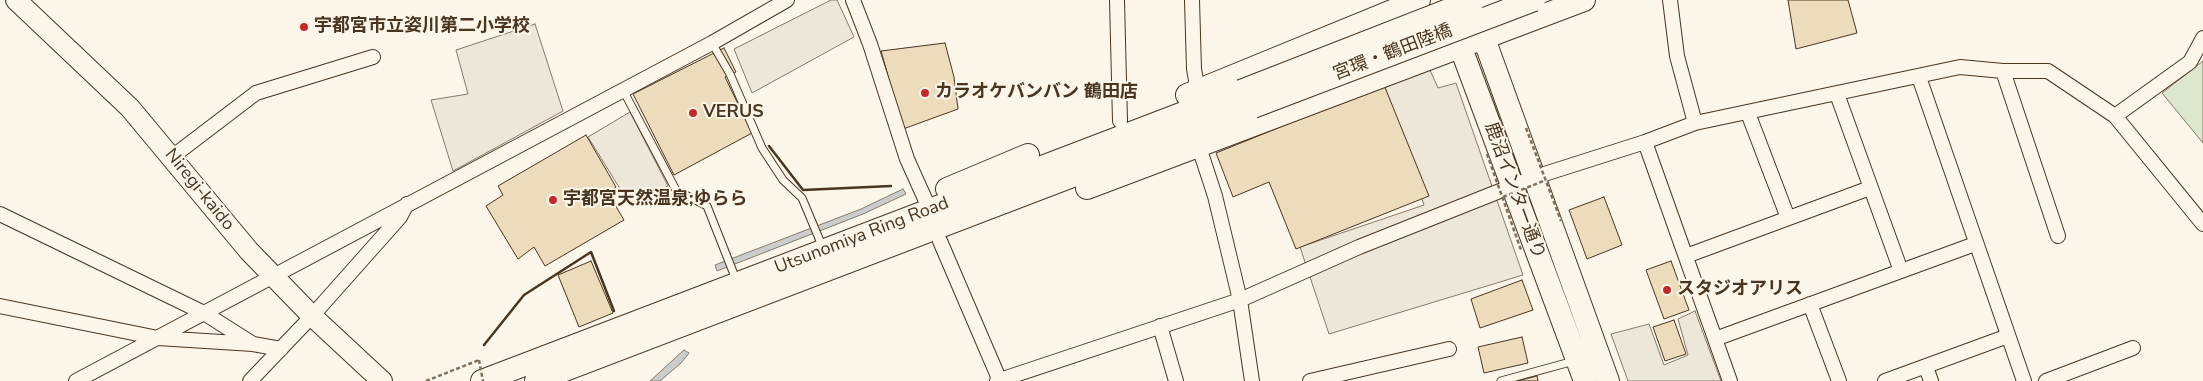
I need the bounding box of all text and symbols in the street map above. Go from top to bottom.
place label: 宇都宮市立姿川第二小学校 [314,16,530,38]
street label: 宮環・鶴田陸橋 [1330,20,1456,86]
marker: 宇都宮市立姿川第二小学校 [298,21,310,33]
place label: カラオケバンバン 鶴田店 [935,82,1138,104]
marker: カラオケバンバン 鶴田店 [919,87,931,99]
place label: VERUS [703,102,764,124]
marker: VERUS [687,107,699,119]
street label: 鹿沼インター通り [1479,120,1549,262]
street label: Niregi-kaido [159,145,239,235]
place label: 宇都宮天然温泉;ゆらら [563,189,747,211]
street label: Utsunomiya Ring Road [772,193,952,279]
marker: 宇都宮天然温泉;ゆらら [547,194,559,206]
place label: スタジオアリス [1677,279,1803,301]
marker: スタジオアリス [1661,284,1673,296]

